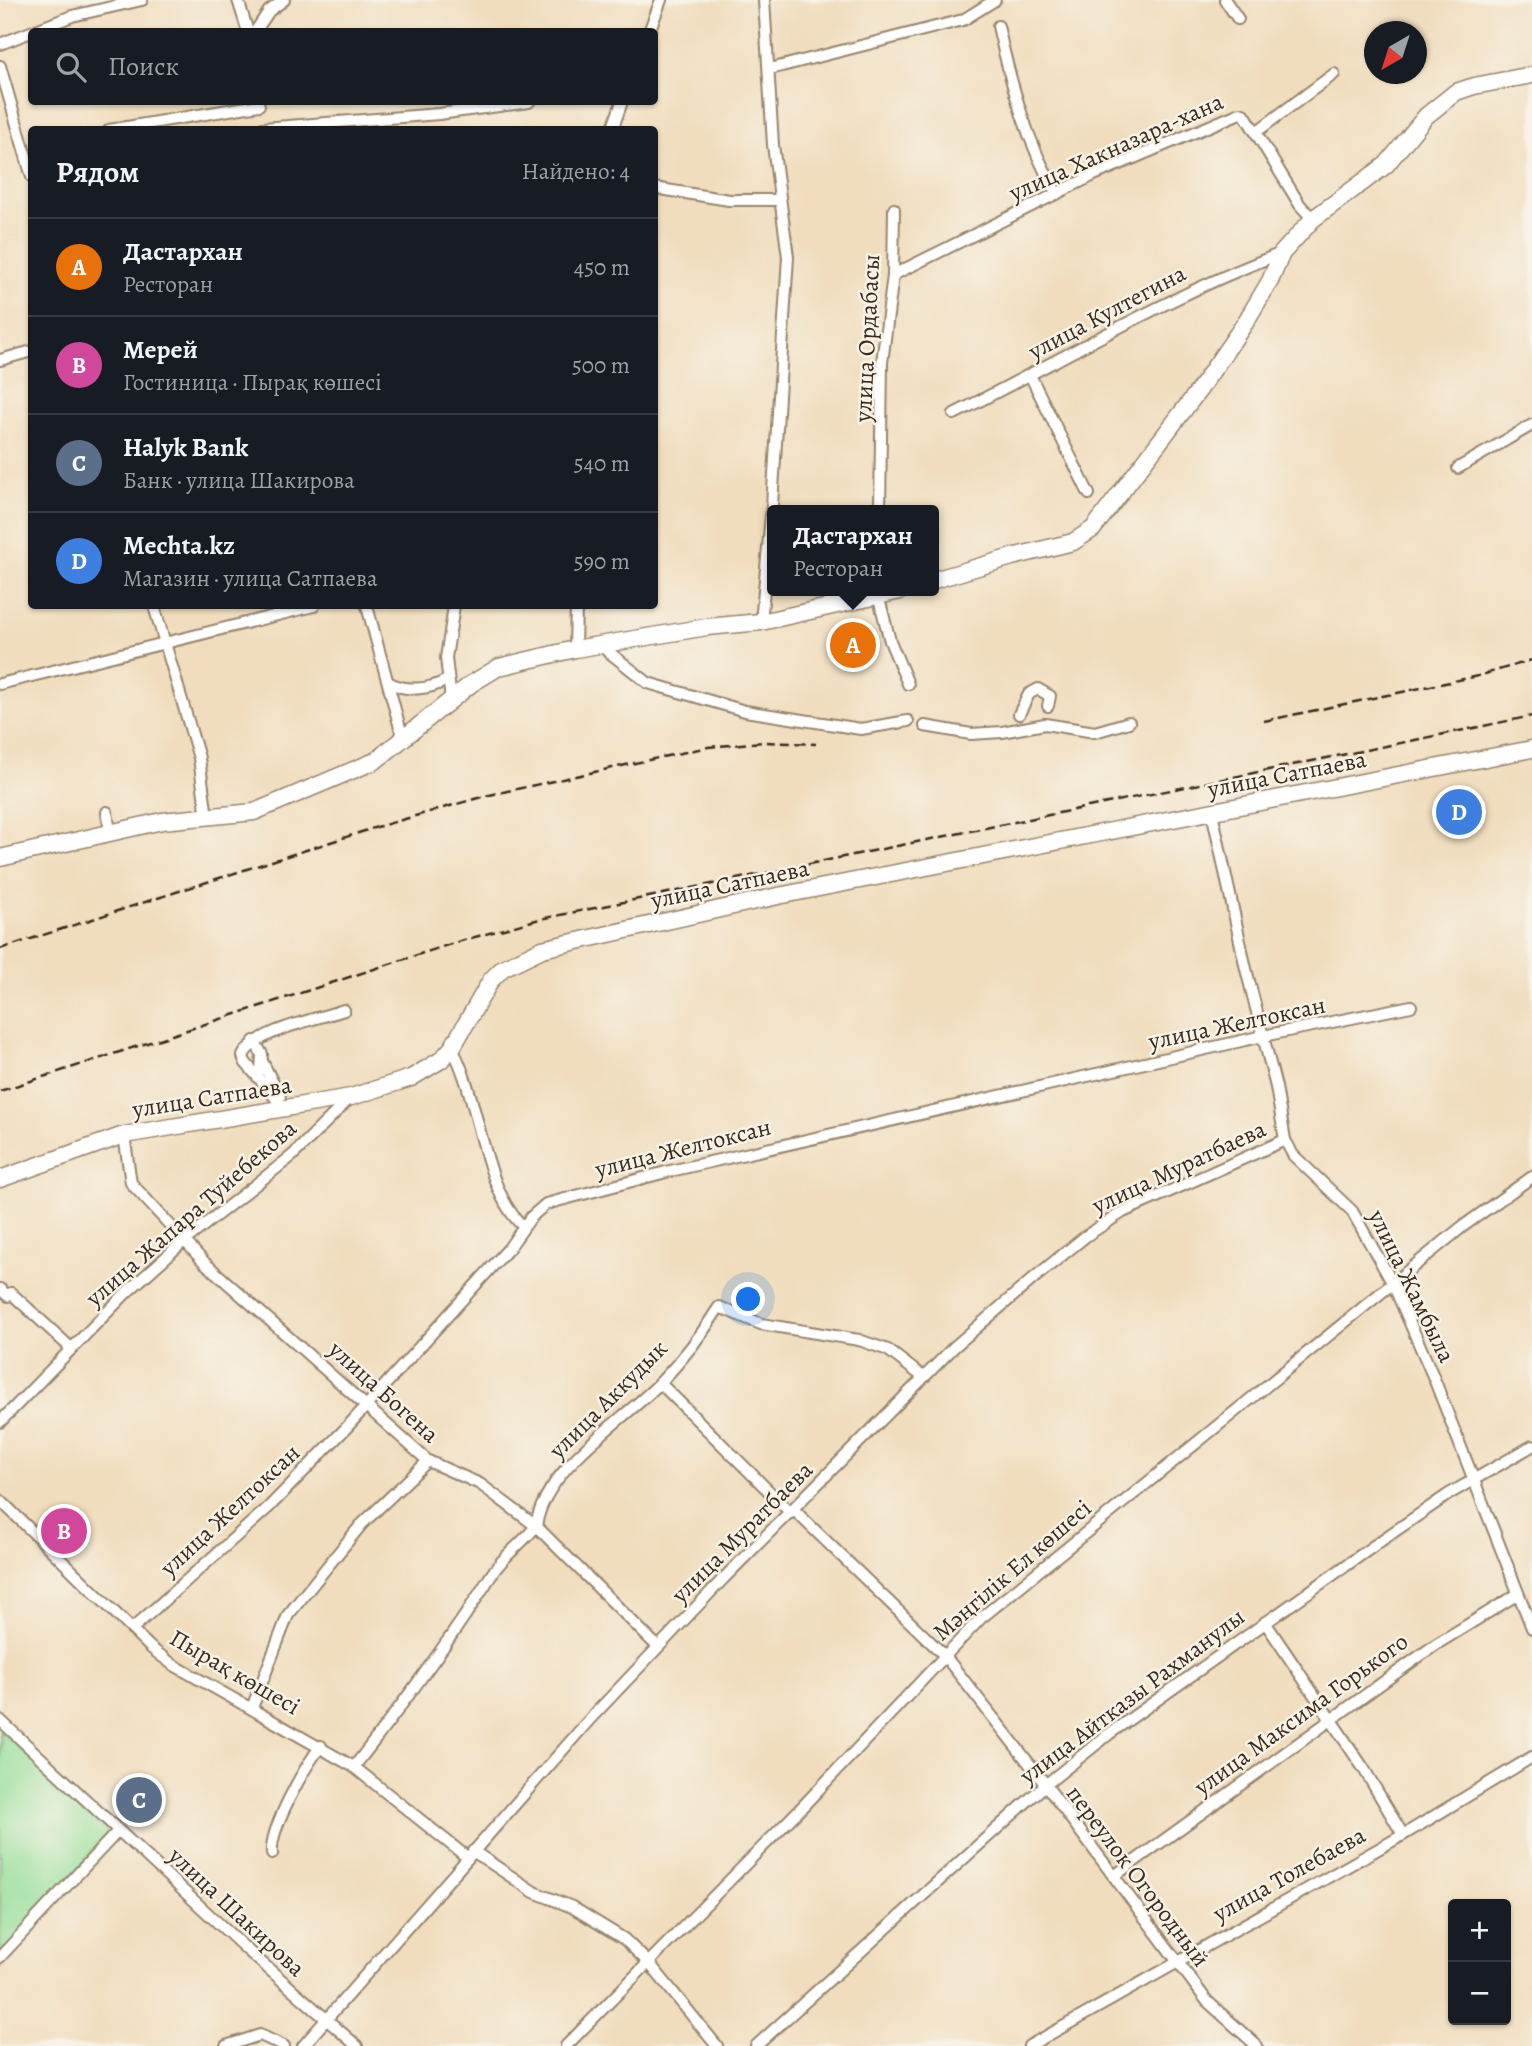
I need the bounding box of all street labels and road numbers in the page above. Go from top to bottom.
street label: улица Хакназара-хана [1003,85,1228,209]
street label: улица Ордабасы [847,253,887,424]
street label: улица Култегина [1022,257,1191,367]
street label: улица Сатпаева [1204,743,1369,805]
street label: улица Сатпаева [647,852,812,917]
street label: улица Желтоксан [1145,989,1328,1058]
street label: улица Сатпаева [129,1069,294,1126]
street label: улица Желтоксан [591,1111,774,1186]
street label: улица Жапара Туйебекова [78,1112,303,1314]
street label: улица Муратбаева [1086,1113,1271,1222]
street label: улица Жамбыла [1361,1203,1463,1368]
street label: улица Богена [321,1333,446,1450]
street label: улица Аккудык [541,1333,674,1466]
street label: улица Желтоксан [153,1437,307,1584]
street label: улица Муратбаева [663,1454,820,1611]
street label: Мәңгілік Ел көшесі [926,1492,1098,1648]
street label: улица Айтказы Рахманулы [1012,1601,1251,1792]
street label: Пырақ көшесі [164,1622,306,1722]
street label: улица Максима Горького [1187,1625,1414,1803]
street label: переулок Огородный [1059,1779,1217,1973]
street label: улица Толебаева [1206,1819,1371,1930]
street label: улица Шакирова [161,1840,312,1984]

